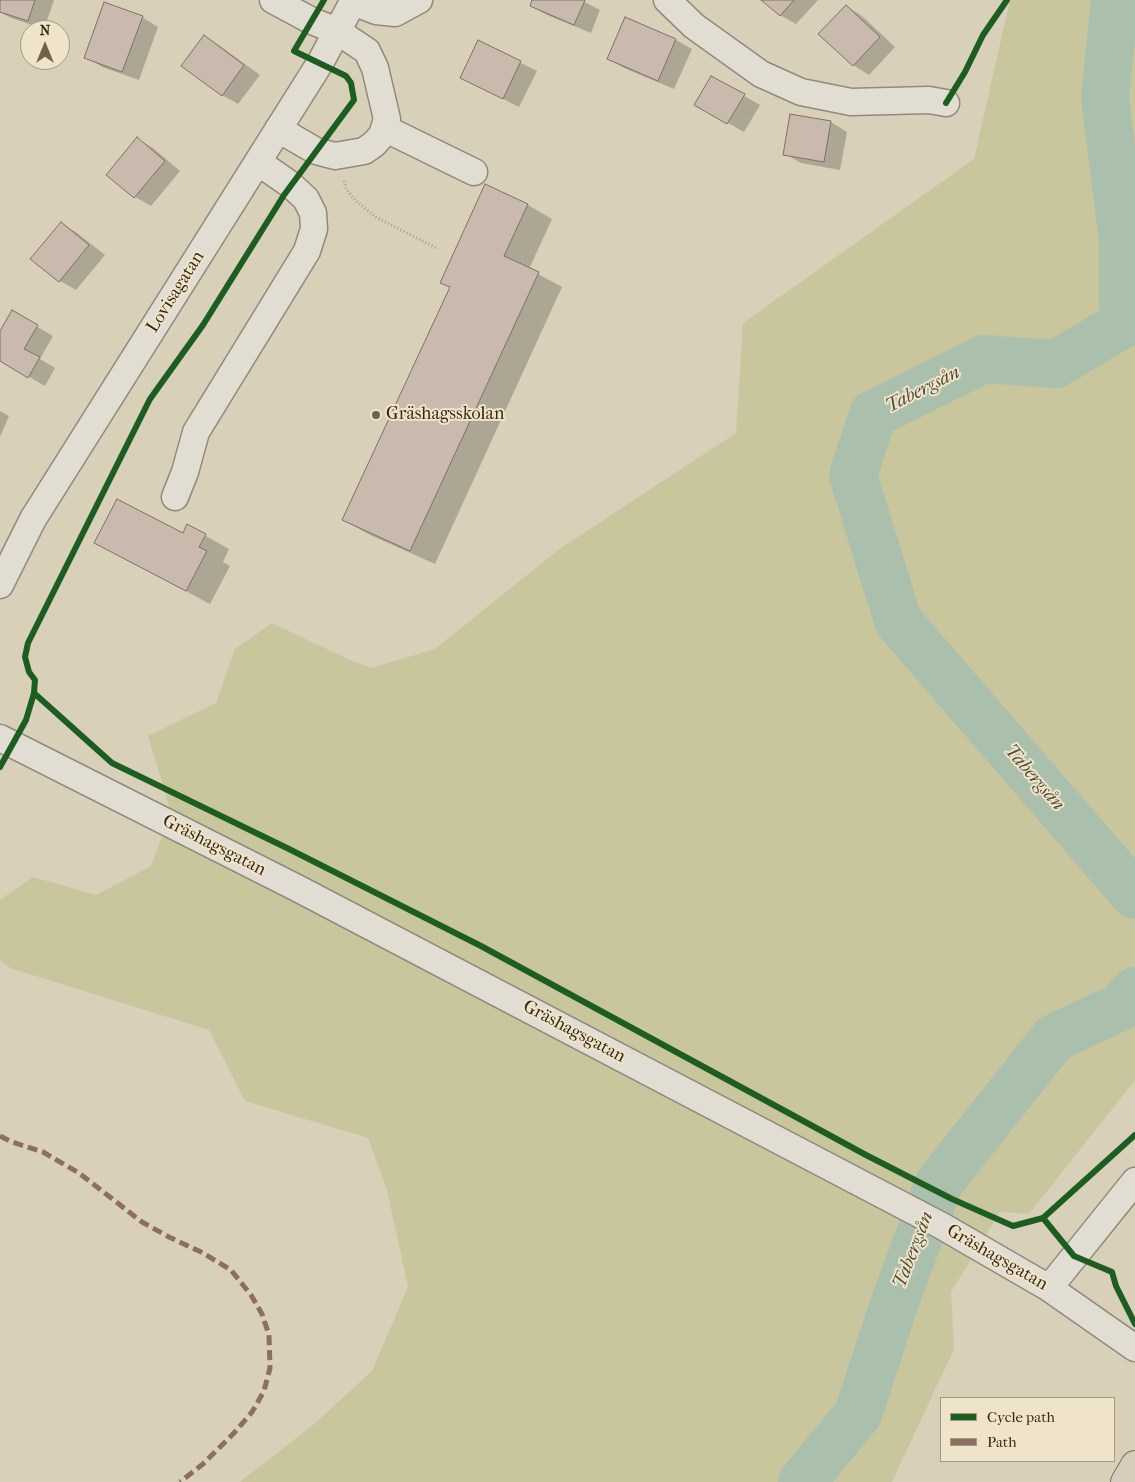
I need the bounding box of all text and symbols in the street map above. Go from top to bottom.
north arrow [20,20,70,70]
text: N [40,22,50,39]
street label: Lovisagatan [142,247,210,337]
water label: Tabergsån [882,362,964,418]
place label: Gräshagsskolan [386,404,504,426]
marker: Gräshagsskolan [370,409,382,421]
water label: Tabergsån [999,740,1069,816]
street label: Gräshagsgatan [159,811,269,881]
street label: Gräshagsgatan [519,996,629,1068]
water label: Tabergsån [889,1208,939,1292]
street label: Gräshagsgatan [943,1220,1051,1296]
legend [940,1397,1115,1462]
text: Cycle path [987,1408,1055,1426]
text: Path [987,1433,1017,1451]

